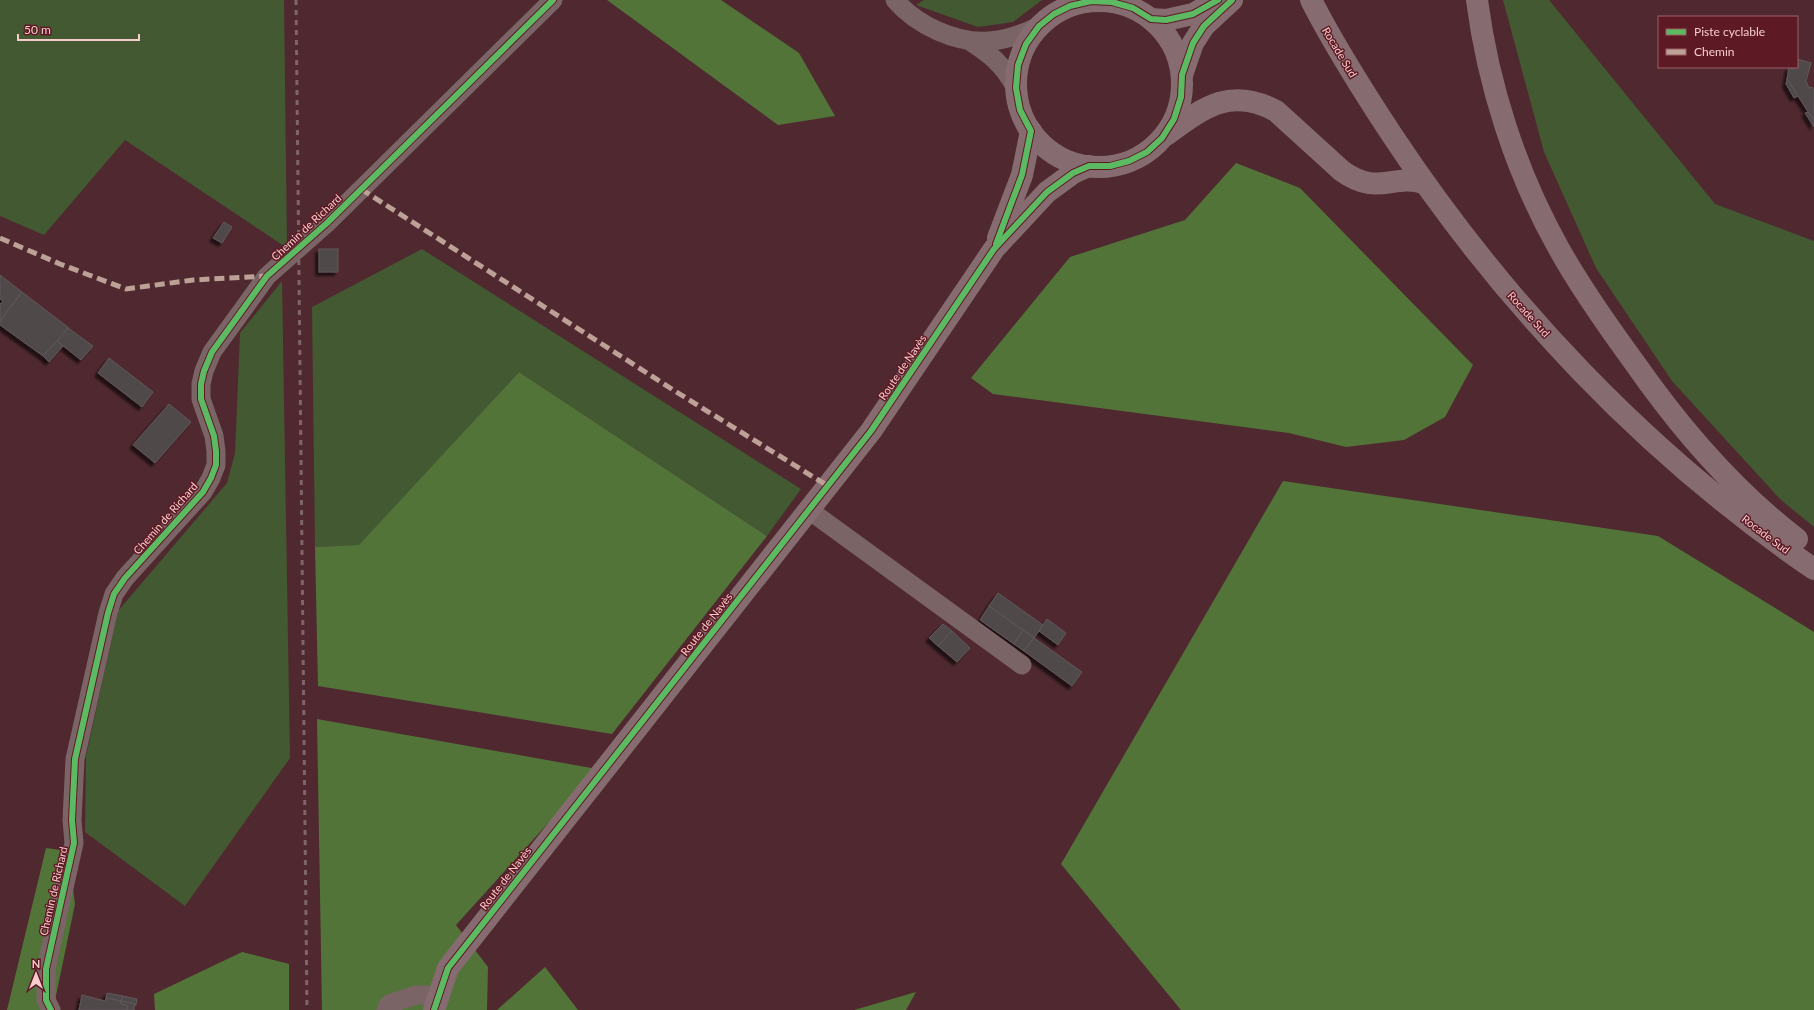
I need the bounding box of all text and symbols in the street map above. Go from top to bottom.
scale bar [18,16,139,42]
legend [1658,16,1798,68]
text: 50 m [24,22,51,37]
street label: Rocade Sud [1320,24,1360,80]
text: Piste cyclable [1694,24,1765,39]
text: Chemin [1694,44,1735,59]
street label: Chemin de Richard [268,191,344,263]
street label: Rocade Sud [1505,289,1553,339]
street label: Route de Navès [875,332,929,402]
street label: Chemin de Richard [130,479,200,557]
street label: Rocade Sud [1740,512,1792,556]
street label: Route de Navès [678,590,735,658]
street label: Route de Navès [477,844,534,912]
street label: Chemin de Richard [36,845,70,937]
north arrow [16,954,56,994]
text: N [32,957,40,970]

